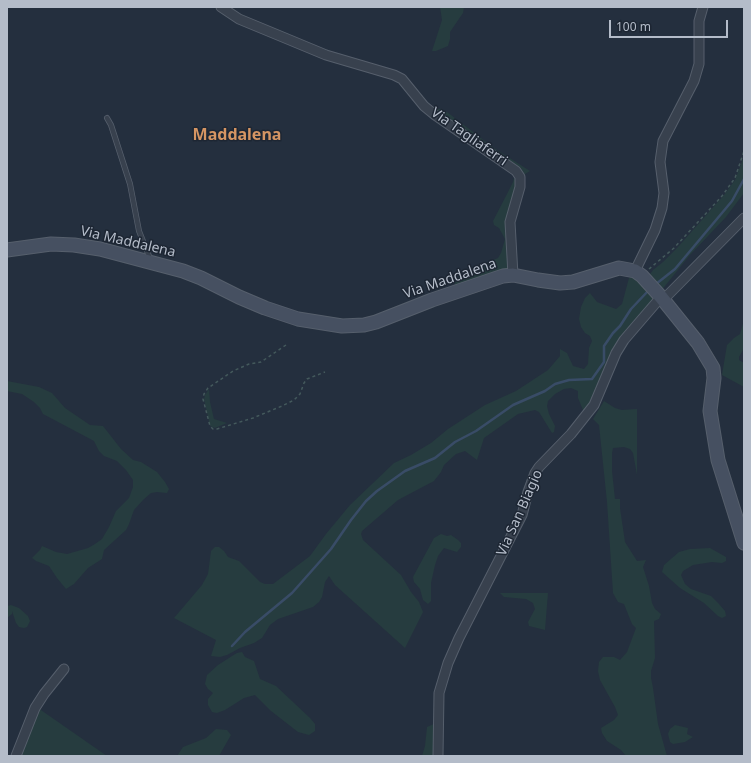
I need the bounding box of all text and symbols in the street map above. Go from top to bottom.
scale bar [611,12,730,38]
text: 100 m [616,18,651,35]
street label: Via Tagliaferri [427,104,511,170]
district label: Maddalena [193,125,281,145]
street label: Via Maddalena [79,223,177,261]
street label: Via Maddalena [401,255,499,303]
street label: Via San Biagio [493,467,547,559]

